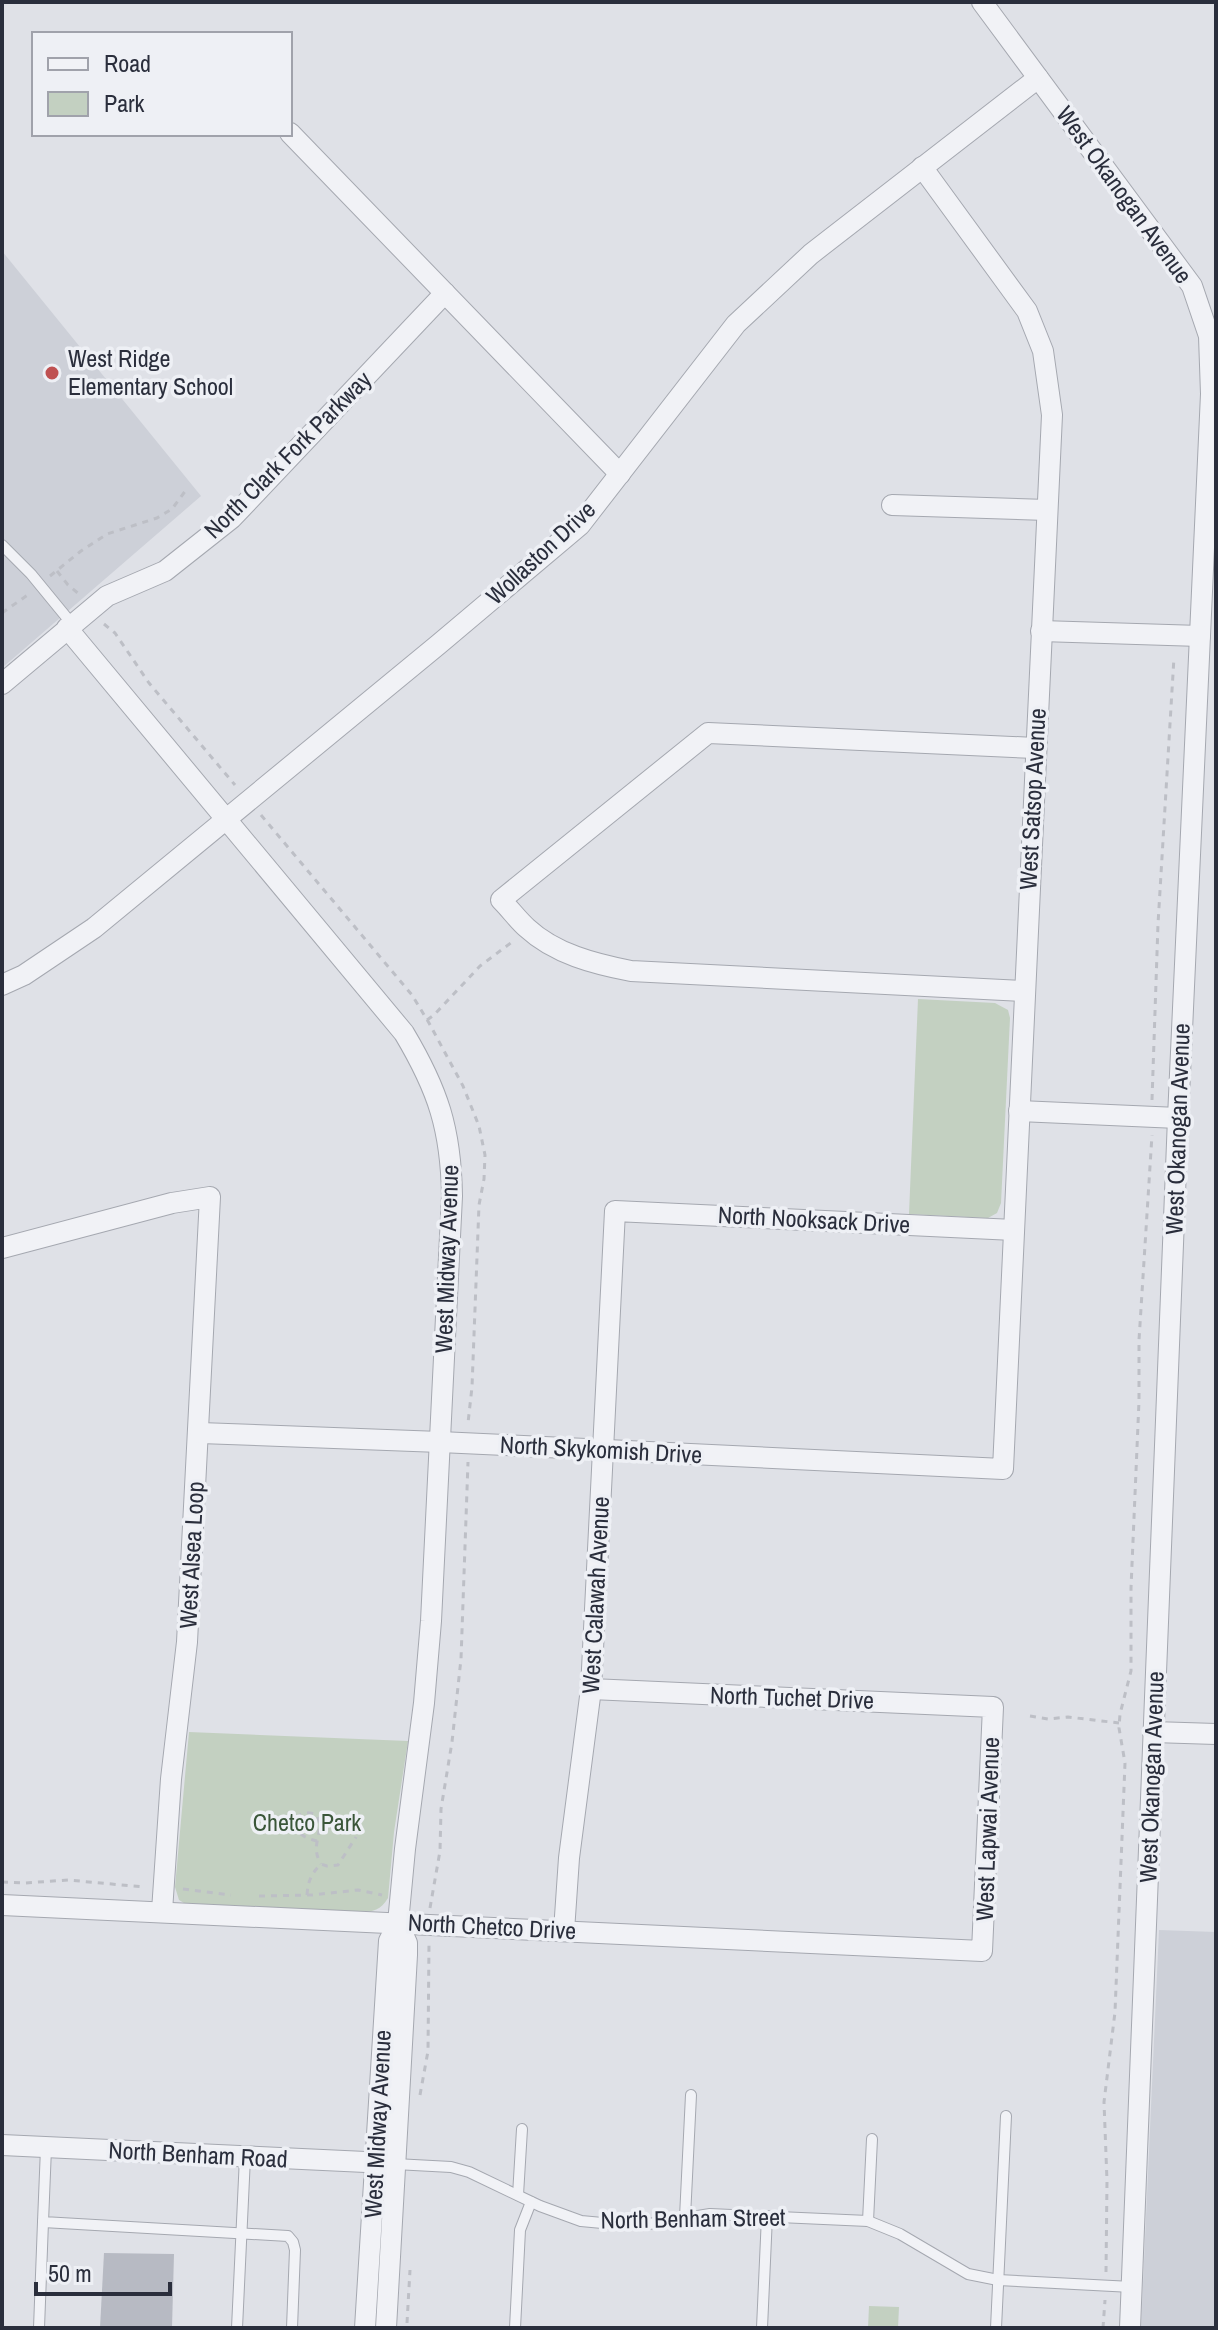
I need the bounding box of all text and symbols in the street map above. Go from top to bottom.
legend [32,32,292,136]
text: Road [104,47,151,79]
text: Park [104,87,145,119]
street label: West Okanogan Avenue [1050,99,1200,289]
place label: West Ridge Elementary School [68,342,233,402]
marker: West Ridge Elementary School [43,364,61,382]
street label: North Clark Fork Parkway [197,364,378,545]
street label: Wollaston Drive [479,493,602,611]
street label: West Satsop Avenue [1011,707,1053,891]
street label: West Okanogan Avenue [1157,1023,1197,1235]
street label: West Midway Avenue [427,1164,465,1354]
street label: North Nooksack Drive [717,1198,911,1240]
street label: North Skykomish Drive [499,1428,703,1470]
street label: West Alsea Loop [171,1481,211,1629]
street label: West Calawah Avenue [574,1496,616,1694]
street label: West Okanogan Avenue [1131,1671,1171,1883]
street label: North Tuchet Drive [709,1678,875,1716]
street label: West Lapwai Avenue [968,1736,1006,1922]
park label: Chetco Park [253,1806,361,1838]
street label: North Chetco Drive [407,1906,577,1946]
street label: West Midway Avenue [356,2029,398,2219]
street label: North Benham Road [108,2133,288,2175]
street label: North Benham Street [600,2200,786,2236]
scale bar [36,2246,170,2296]
text: 50 m [48,2257,92,2289]

